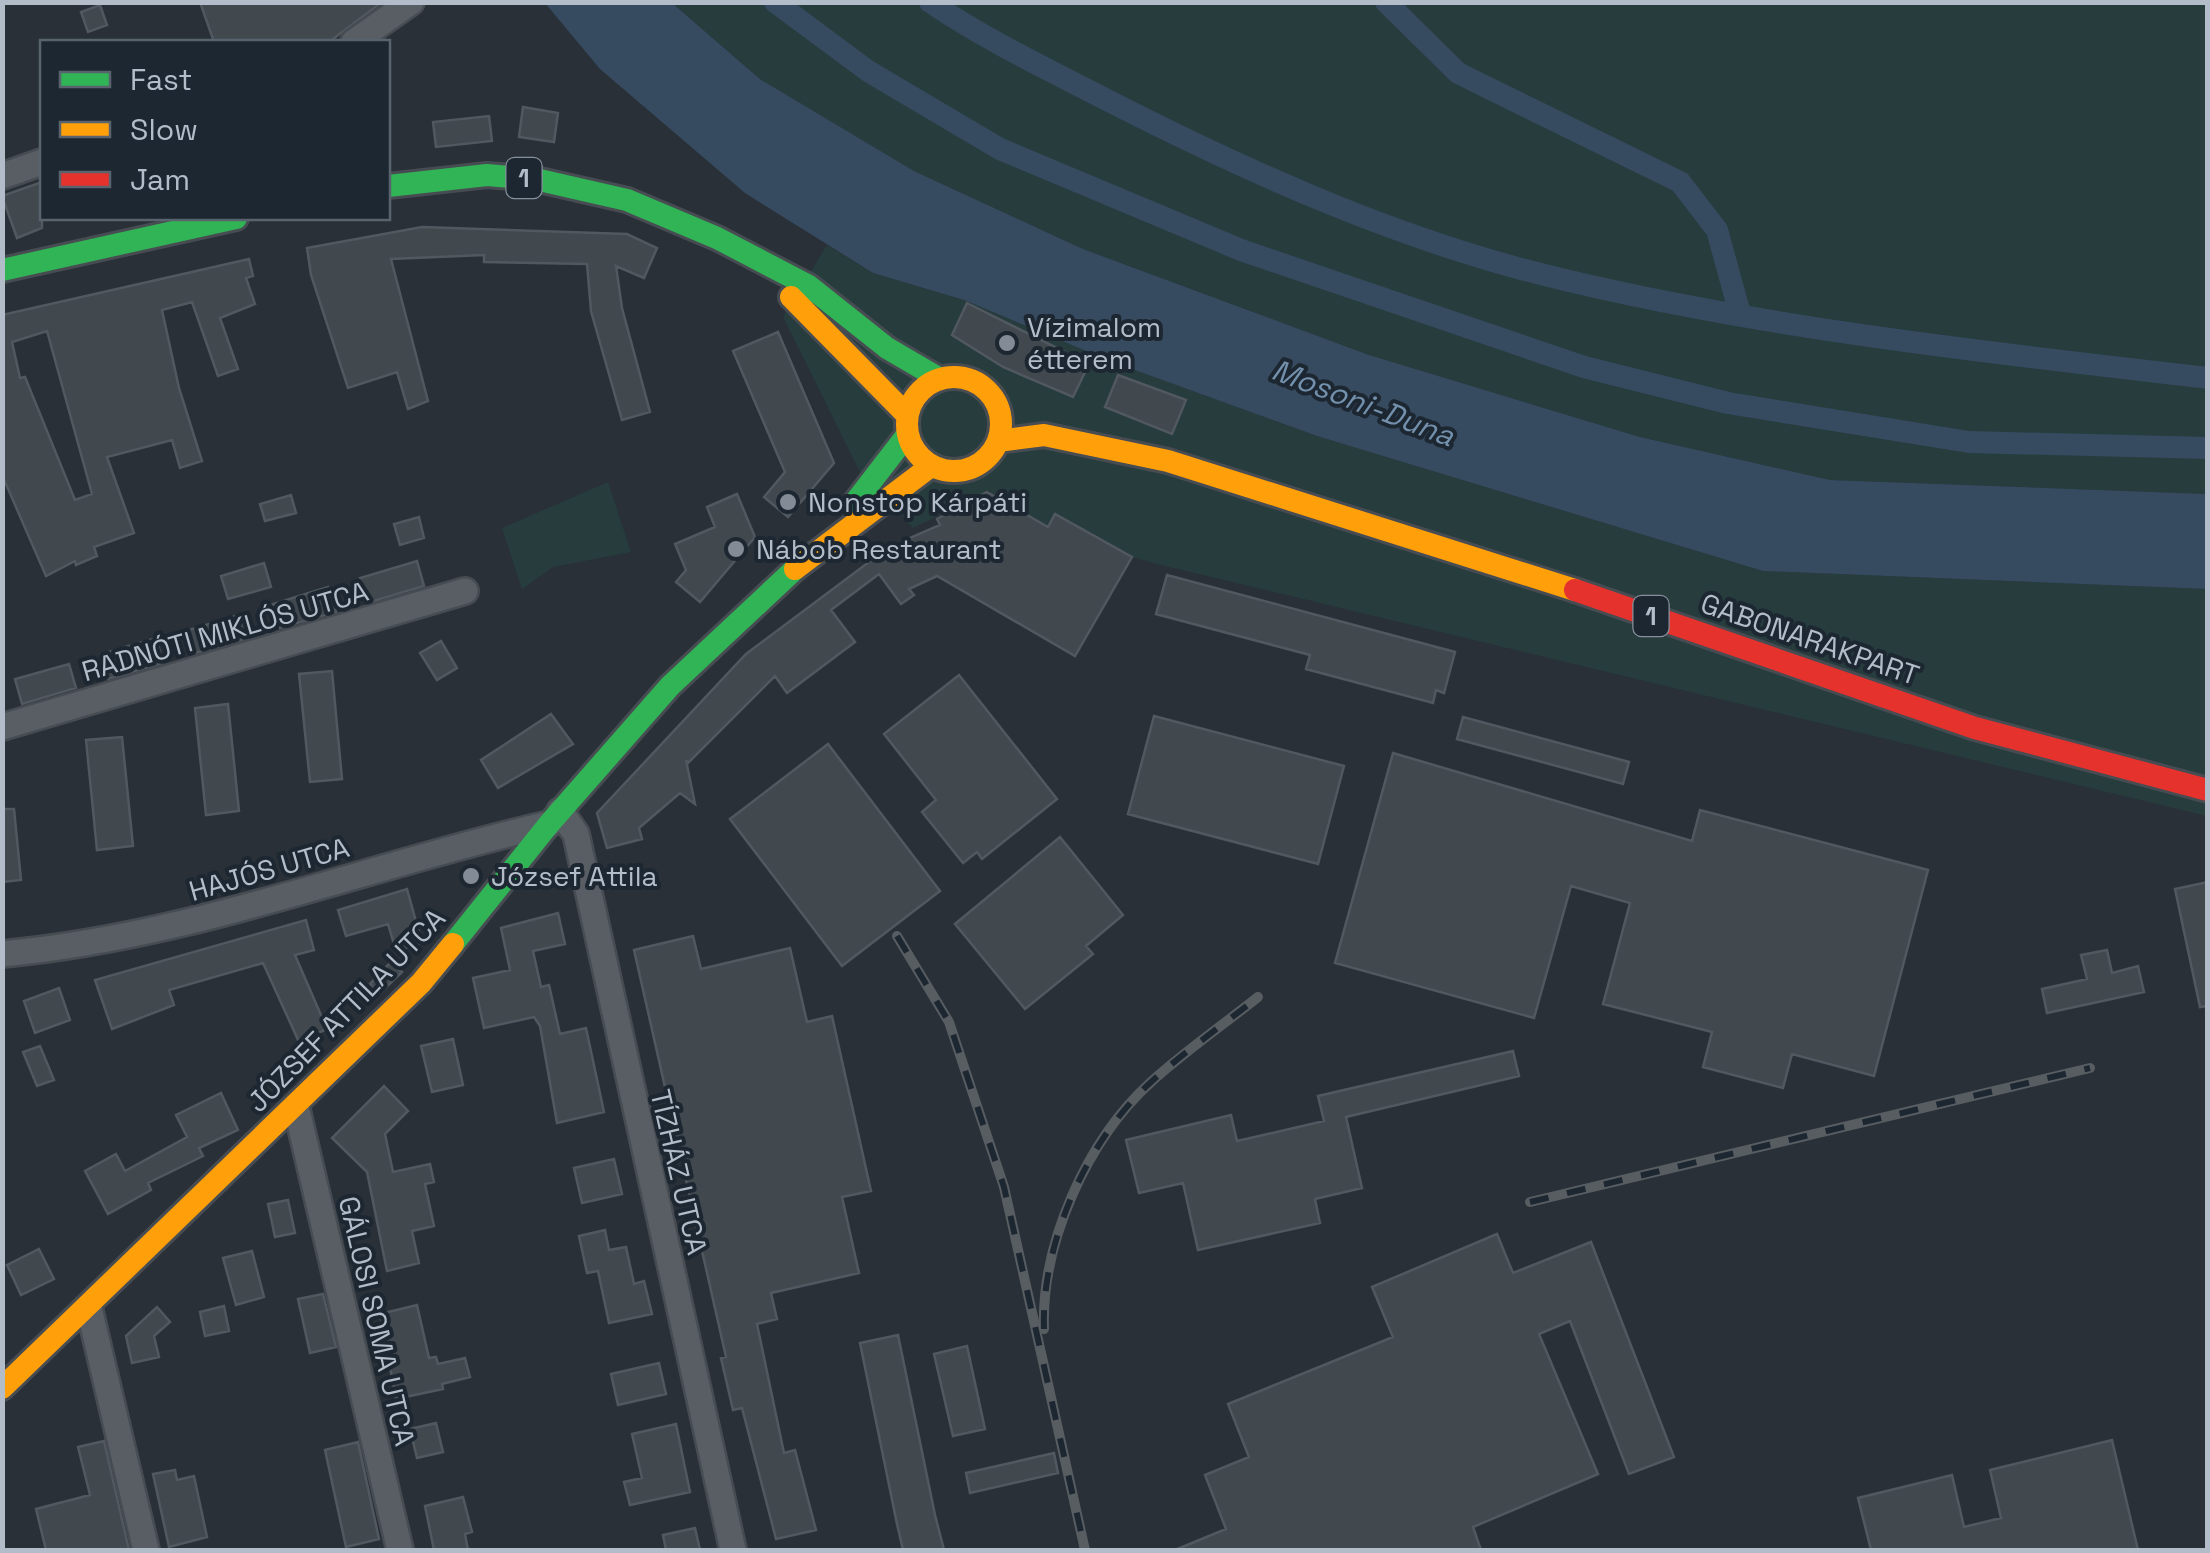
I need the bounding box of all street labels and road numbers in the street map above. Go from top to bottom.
road number: 1 [506,158,542,198]
street label: RADNÓTI MIKLÓS UTCA [78,573,372,689]
street label: GABONARAKPART [1696,585,1924,693]
road number: 1 [1634,596,1668,636]
street label: HAJÓS UTCA [185,829,353,909]
street label: JÓZSEF ATTILA UTCA [239,900,453,1120]
street label: TÍZHÁZ UTCA [643,1086,715,1258]
street label: GÁLOSI SOMA UTCA [331,1193,423,1449]

